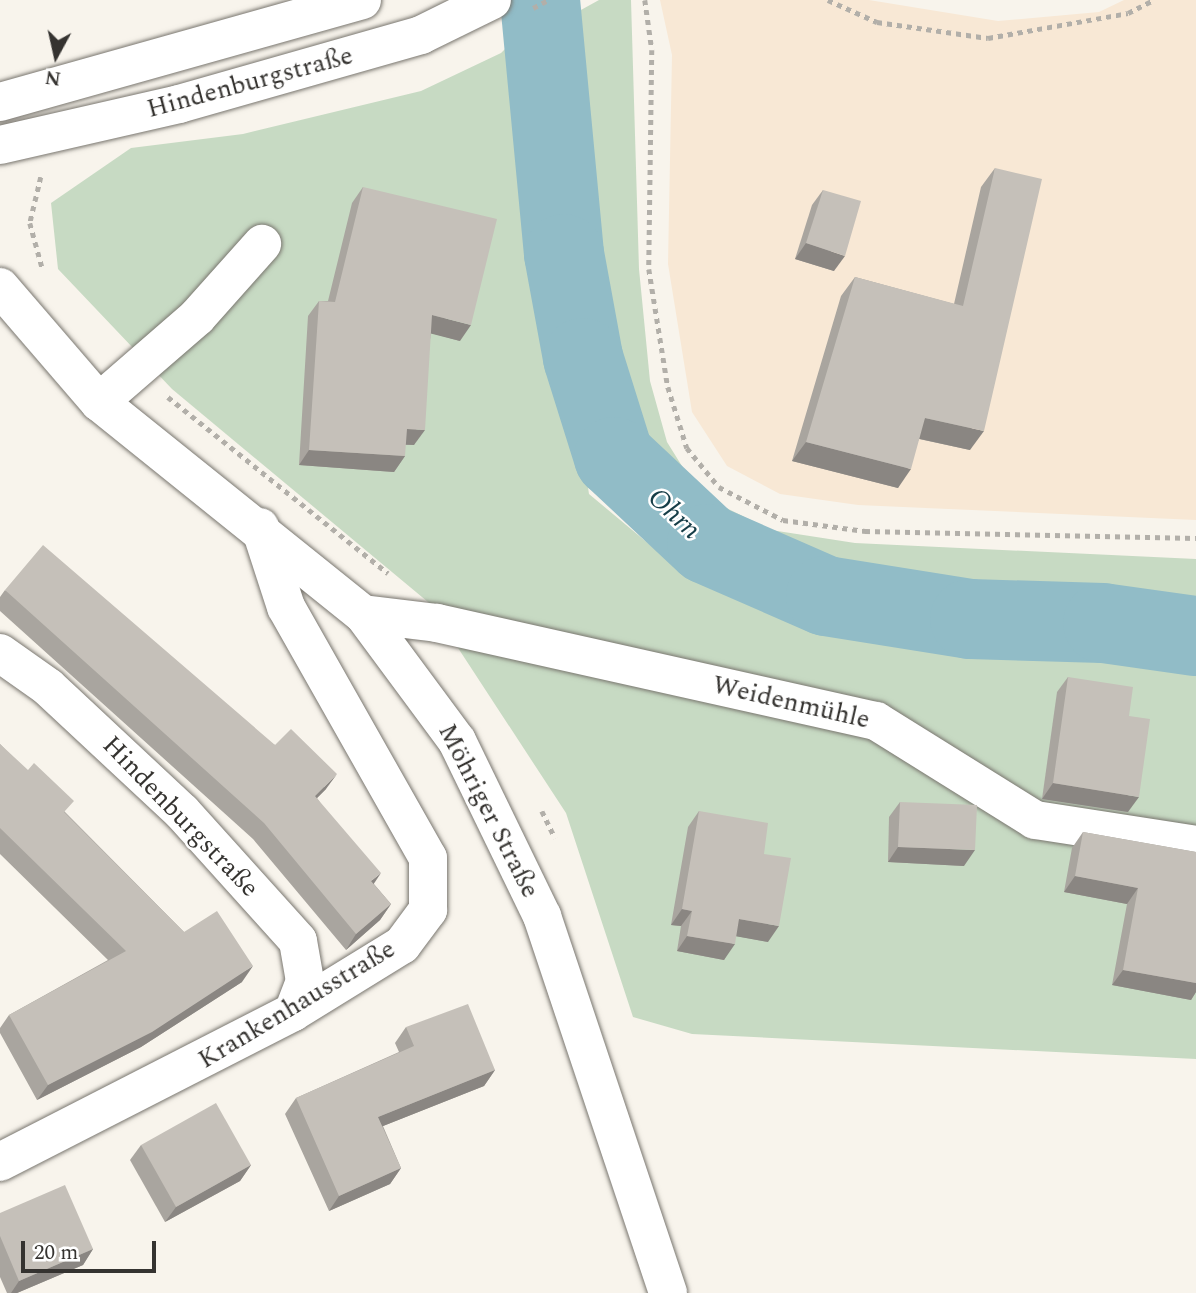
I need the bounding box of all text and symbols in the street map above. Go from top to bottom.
north arrow [21,21,91,91]
street label: Hindenburgstraße [144,41,356,125]
text: N [43,62,63,93]
water label: Ohrn [640,481,708,547]
street label: Weidenmühle [709,670,873,736]
street label: Möhriger Straße [431,719,545,903]
street label: Hindenburgstraße [95,730,265,904]
street label: Krankenhausstraße [193,934,401,1076]
scale bar [24,1226,159,1270]
text: 20 m [34,1237,78,1269]

